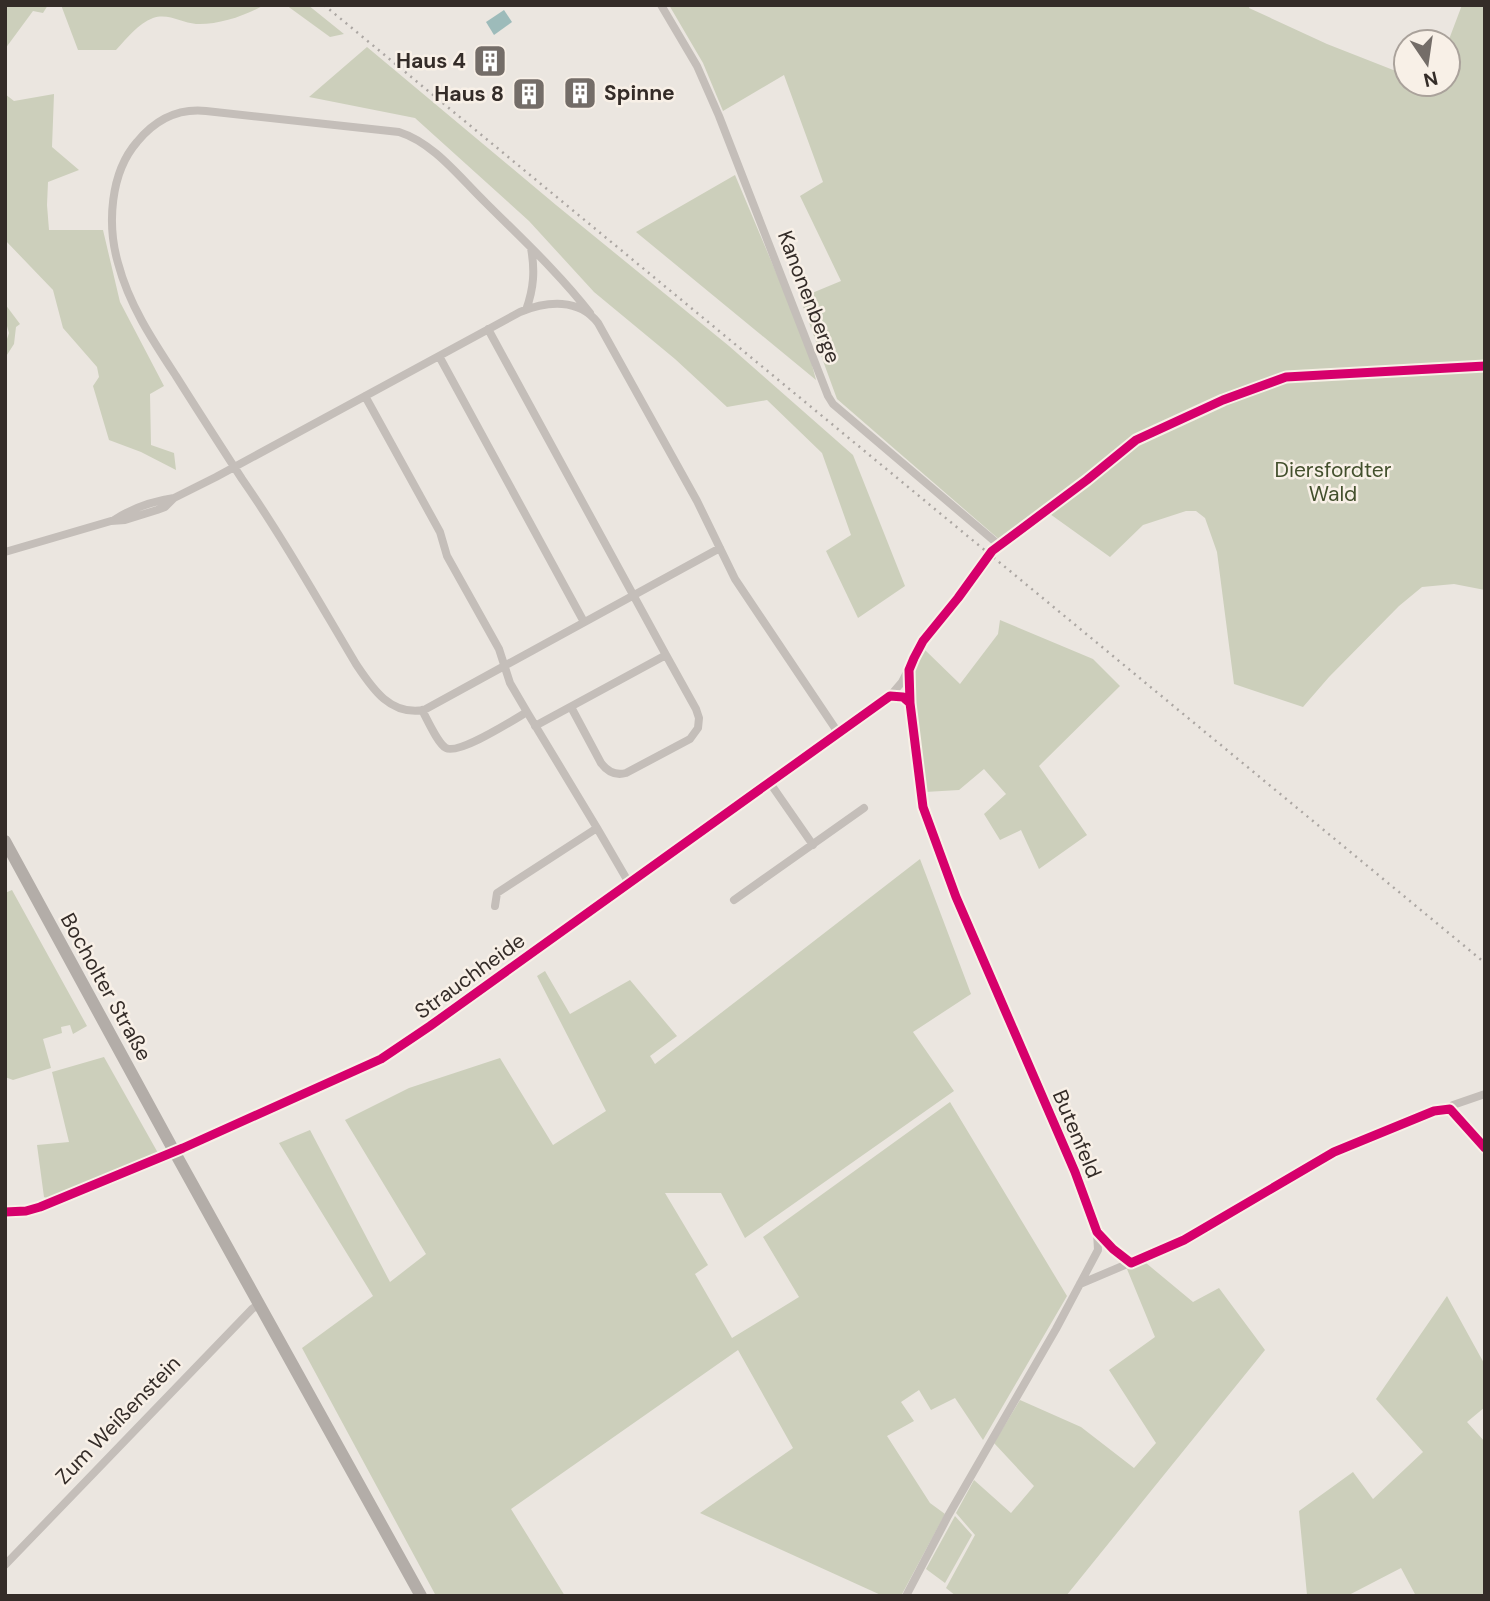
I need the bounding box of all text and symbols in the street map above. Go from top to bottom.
north arrow [1392,28,1462,98]
building icon: Haus 4 [471,42,509,80]
place label: Haus 4 [396,47,466,75]
text: N [1421,65,1440,93]
building icon: Spinne [561,74,599,112]
building icon: Haus 8 [510,75,548,113]
place label: Spinne [604,79,675,107]
place label: Haus 8 [434,80,504,108]
street label: Kanonenberge [771,227,847,367]
park label: Diersfordter Wald [1274,456,1392,508]
street label: Bocholter Straße [54,908,158,1066]
street label: Strauchheide [409,926,531,1025]
street label: Butenfeld [1046,1086,1108,1182]
street label: Zum Weißenstein [49,1350,187,1490]

